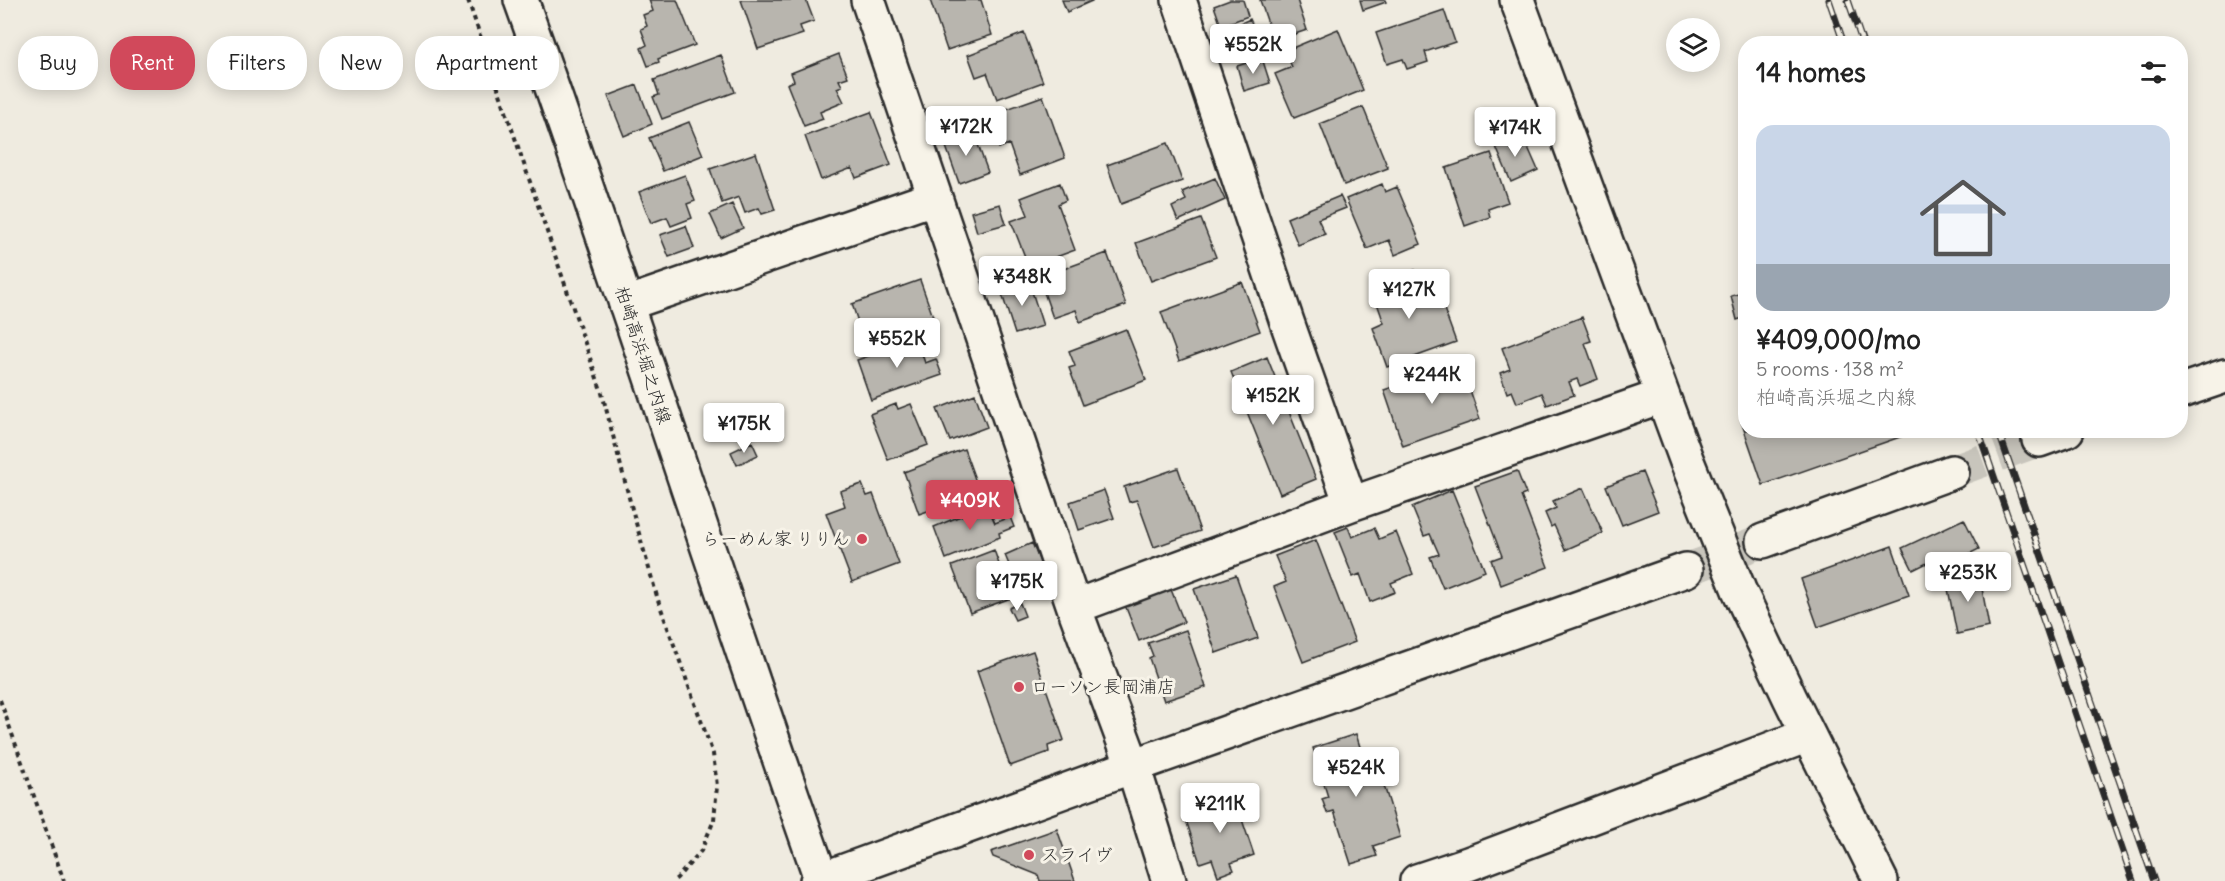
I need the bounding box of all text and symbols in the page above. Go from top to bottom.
map controls [1666,18,1720,72]
button: layers [1666,18,1720,72]
pin: ¥552K [1211,24,1295,75]
text: ¥552K [1224,31,1282,56]
chip: Buy [18,36,98,90]
chip: Rent [110,36,195,90]
chip: Filters [207,36,307,90]
chip: New [319,36,403,90]
chip: Apartment [415,36,559,90]
text: 14 homes [1756,56,1866,89]
icon: filters [2137,56,2170,89]
pin: ¥172K [924,106,1008,157]
pin: ¥174K [1473,107,1557,158]
text: ¥172K [940,113,992,138]
text: ¥174K [1489,114,1541,139]
icon: home [1909,164,2017,272]
pin: ¥348K [980,256,1064,307]
text: ¥348K [993,263,1051,288]
pin: ¥127K [1367,269,1451,320]
text: ¥127K [1383,276,1435,301]
street label: 柏崎高浜堀之内線 [610,283,677,427]
pin: ¥552K [855,318,939,369]
text: ¥409,000/mo [1756,323,1921,356]
text: ¥552K [868,325,926,350]
pin: ¥244K [1390,354,1474,405]
text: 5 rooms · 138 m² [1756,356,1904,381]
text: ¥244K [1403,361,1461,386]
pin: ¥152K [1231,375,1315,426]
text: ¥152K [1246,382,1300,407]
text: 柏崎高浜堀之内線 [1756,384,1916,409]
pin: ¥175K [702,403,786,454]
text: ¥175K [717,410,771,435]
pin: ¥409K [928,480,1012,531]
text: ¥409K [940,487,1000,512]
place label: らーめん家 りりん [702,527,850,550]
marker: らーめん家 りりん [855,532,869,546]
pin: ¥253K [1926,552,2010,603]
text: ¥253K [1939,559,1997,584]
pin: ¥175K [975,561,1059,612]
text: ¥175K [990,568,1044,593]
place label: ローソン長岡浦店 [1031,675,1175,698]
marker: ローソン長岡浦店 [1012,680,1026,694]
pin: ¥524K [1314,747,1398,798]
text: ¥524K [1327,754,1385,779]
pin: ¥211K [1178,783,1262,834]
text: ¥211K [1195,790,1245,815]
place label: スライヴ [1041,843,1112,866]
marker: スライヴ [1022,848,1036,862]

